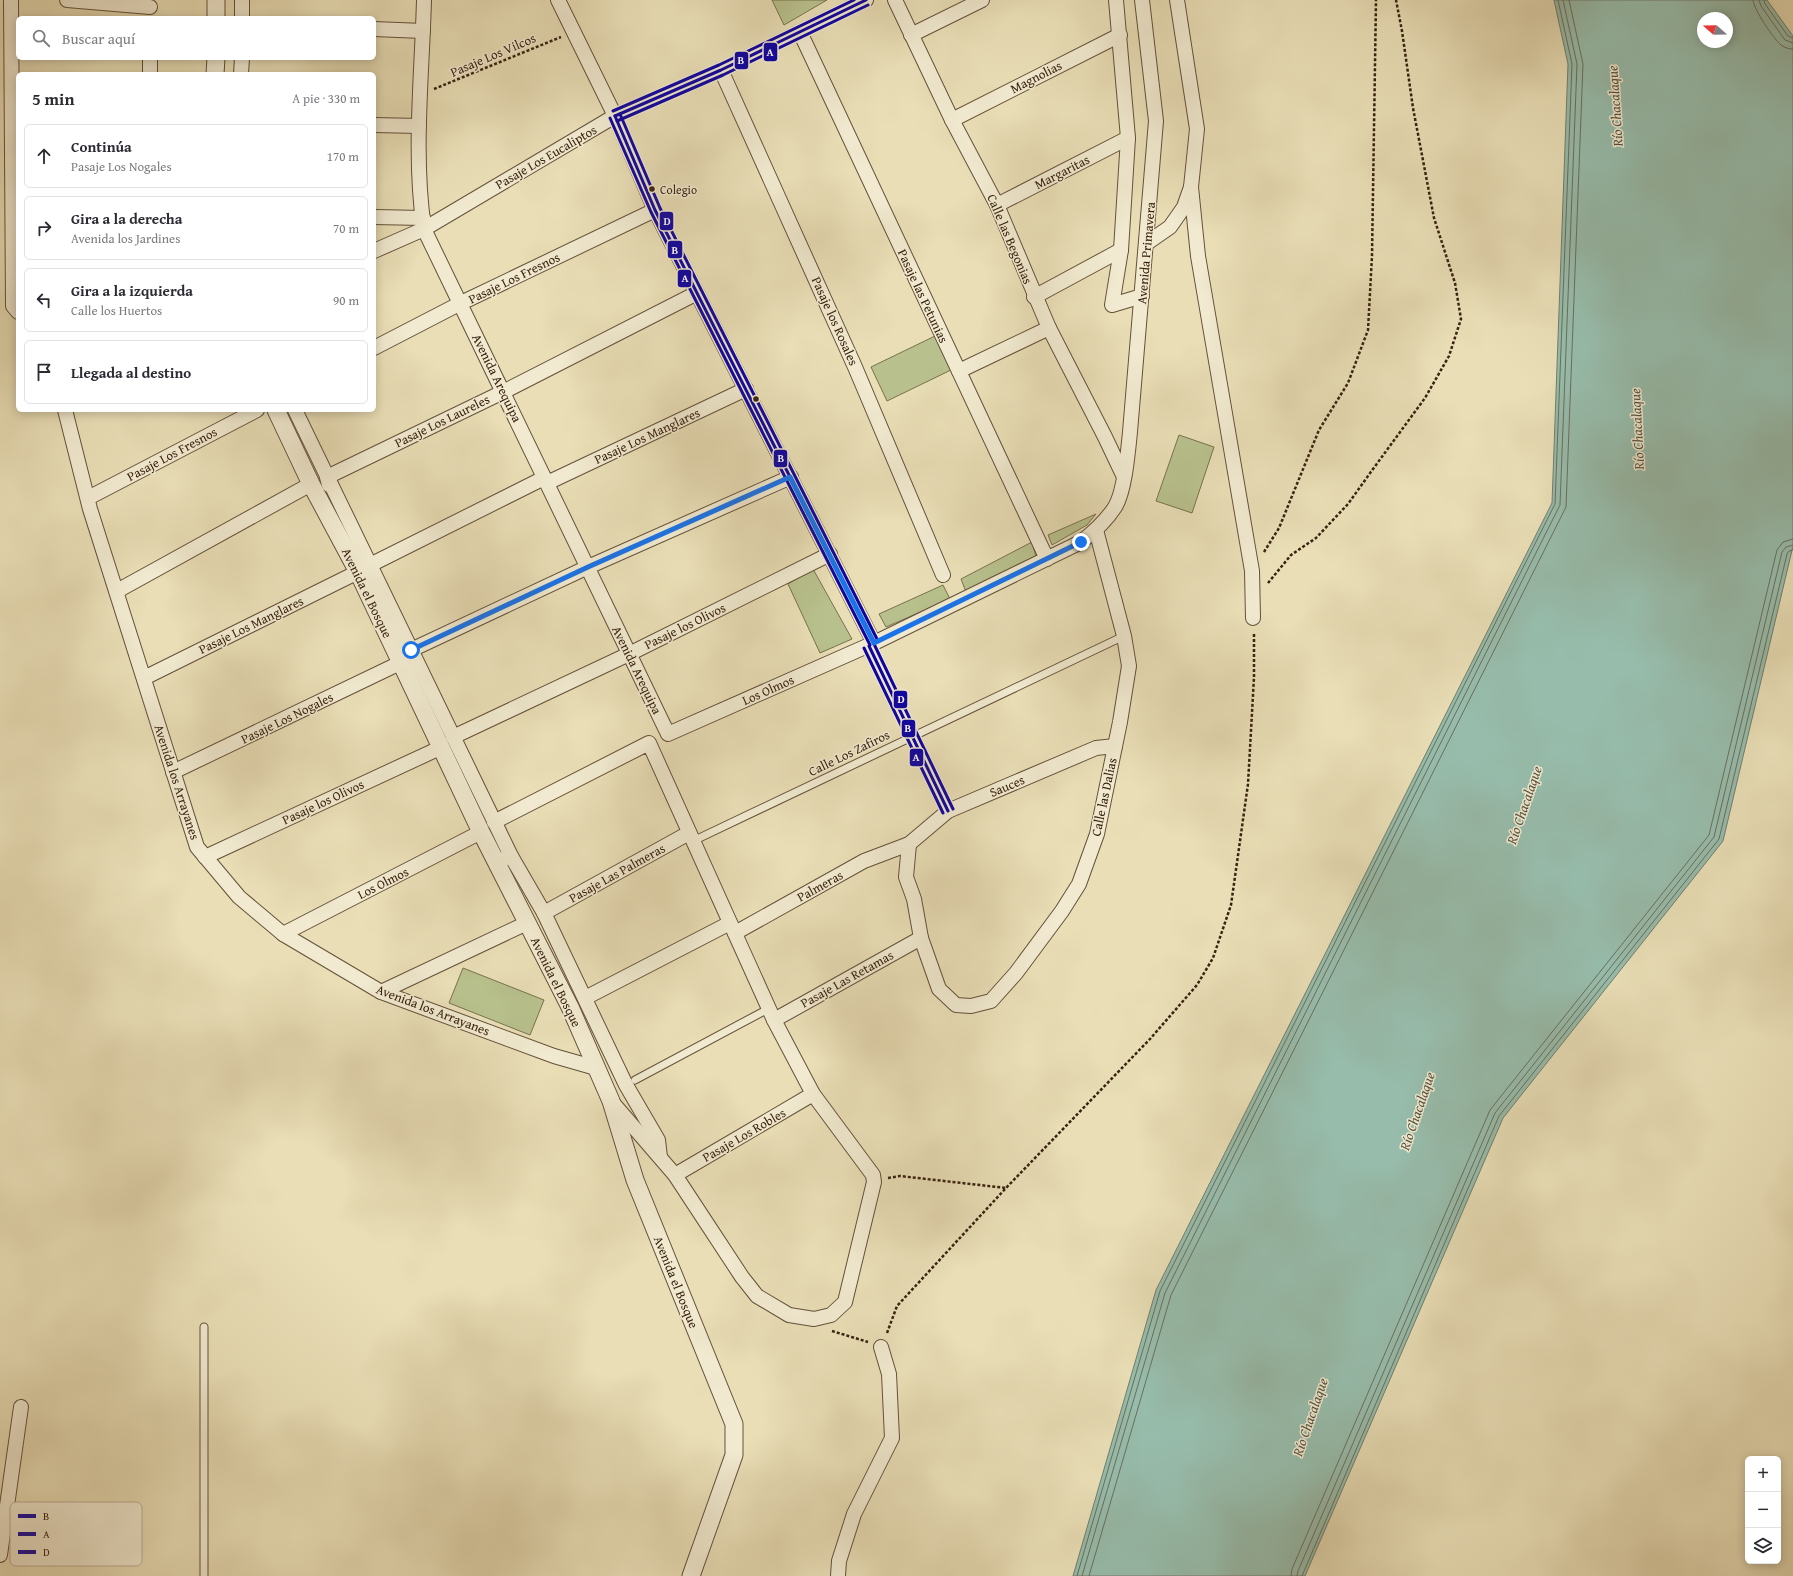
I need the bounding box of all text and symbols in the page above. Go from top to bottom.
north arrow [1697,12,1733,48]
search box [16,16,376,60]
icon: search [30,27,52,49]
text: Buscar aquí [62,28,135,49]
street label: Pasaje Los Vilcos [447,28,539,82]
line badge: A [763,42,778,62]
text: A [766,44,774,60]
line badge: B [734,51,749,70]
text: B [738,52,745,68]
street label: Magnolias [1007,56,1065,98]
water label: Río Chacalaque [1602,64,1628,148]
text: 5 min [32,86,74,111]
text: A pie · 330 m [292,89,360,108]
street label: Pasaje Los Eucaliptos [492,120,600,194]
text: Continúa [71,136,132,157]
icon: ahead [33,145,55,167]
text: 170 m [327,147,359,166]
street label: Margaritas [1031,150,1093,194]
text: Pasaje Los Nogales [71,157,172,176]
place label: Colegio [660,181,697,198]
marker: Colegio [647,184,657,194]
street label: Calle las Begonias [982,191,1038,287]
street label: Avenida Primavera [1132,200,1160,305]
text: Gira a la derecha [71,208,182,229]
line badge: D [659,211,674,231]
text: D [663,213,671,229]
icon: right [33,217,55,239]
text: 70 m [333,219,359,238]
text: Avenida los Jardines [71,229,180,248]
line badge: B [667,240,683,259]
text: B [672,242,679,258]
street label: Pasaje las Petunias [893,246,953,346]
street label: Pasaje Los Fresnos [465,248,563,308]
line badge: A [677,269,692,288]
text: A [681,270,689,286]
street label: Pasaje los Rosales [807,273,863,369]
text: Gira a la izquierda [71,280,193,301]
icon: left [33,289,55,311]
text: 90 m [333,291,359,310]
text: Calle los Huertos [71,301,162,320]
street label: Avenida Arequipa [467,331,527,426]
icon: arrive [33,361,55,383]
text: Llegada al destino [71,362,191,383]
water label: Río Chacalaque [1625,387,1649,471]
street label: Pasaje Los Laureles [391,390,493,452]
unlabelled marker [751,394,761,404]
street label: Pasaje Los Manglares [591,403,703,469]
street label: Pasaje Los Fresnos [124,422,220,486]
line badge: B [773,449,788,468]
text: B [778,450,785,466]
route end [1072,533,1090,551]
street label: Avenida el Bosque [337,545,397,641]
street label: Pasaje Los Manglares [195,591,307,659]
street label: Pasaje los Olivos [641,598,729,654]
street label: Avenida Arequipa [607,623,667,718]
route start [402,641,420,659]
street label: Los Olmos [739,670,797,710]
street label: Pasaje Los Nogales [238,687,336,749]
line badge: D [893,690,908,709]
text: D [897,691,905,707]
line badge: B [901,719,916,738]
text: B [905,720,912,736]
street label: Avenida los Arrayanes [149,722,205,842]
street label: Calle Los Zafiros [805,725,893,781]
line badge: A [909,748,924,767]
text: A [912,749,920,765]
street label: Calle las Dalias [1086,756,1122,838]
water label: Río Chacalaque [1501,763,1547,848]
street label: Sauces [986,770,1028,802]
street label: Pasaje los Olivos [279,775,367,829]
street label: Pasaje Las Palmeras [565,839,669,907]
street label: Los Olmos [354,862,412,904]
street label: Palmeras [794,866,846,906]
street label: Avenida el Bosque [526,934,586,1030]
street label: Pasaje Las Retamas [797,946,897,1012]
street label: Avenida los Arrayanes [373,980,493,1040]
water label: Río Chacalaque [1394,1069,1440,1154]
street label: Pasaje Los Robles [699,1103,789,1167]
street label: Avenida el Bosque [649,1233,703,1331]
water label: Río Chacalaque [1287,1375,1333,1460]
map controls [1745,1456,1781,1564]
button: + [1745,1456,1781,1492]
button: − [1745,1492,1781,1528]
legend [10,1502,142,1566]
text: B [43,1508,49,1524]
text: A [43,1526,50,1542]
button: layers [1745,1528,1781,1564]
text: D [43,1544,50,1560]

